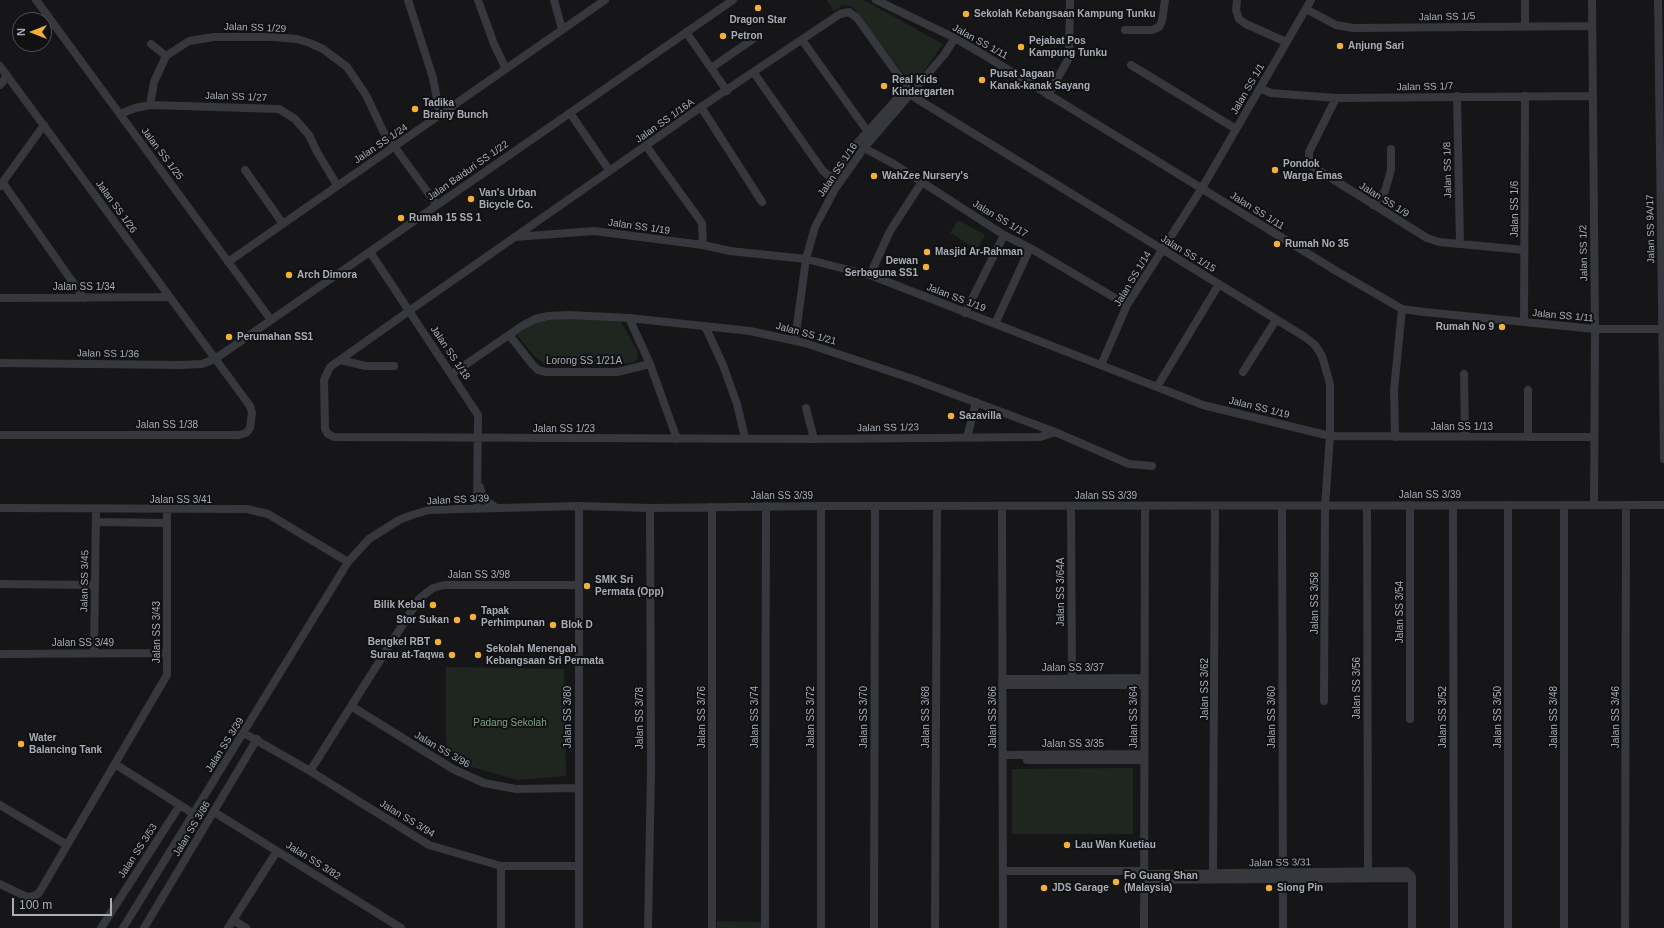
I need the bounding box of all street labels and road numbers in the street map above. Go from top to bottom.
street label: Jalan SS 1/5 [1419,11,1475,23]
street label: Jalan SS 1/29 [224,21,286,35]
street label: Jalan SS 1/11 [950,22,1010,62]
street label: Jalan SS 1/1 [1229,61,1267,117]
street label: Jalan SS 1/7 [1397,81,1453,93]
street label: Jalan SS 1/27 [205,90,267,104]
street label: Jalan SS 1/16A [633,96,697,146]
street label: Jalan SS 1/24 [352,122,410,166]
street label: Jalan SS 1/25 [138,126,186,182]
street label: Jalan Baiduri SS 1/22 [425,139,511,203]
street label: Jalan SS 1/16 [816,141,860,199]
street label: Jalan SS 1/8 [1442,142,1454,198]
street label: Jalan SS 1/26 [93,178,139,236]
street label: Jalan SS 1/9 [1357,180,1411,220]
street label: Jalan SS 1/6 [1509,181,1521,237]
street label: Jalan SS 1/11 [1228,190,1286,232]
street label: Jalan SS 9A/17 [1644,194,1658,264]
street label: Jalan SS 1/17 [970,198,1030,240]
street label: Jalan SS 1/19 [607,217,671,237]
street label: Jalan SS 1/2 [1578,225,1590,281]
street label: Jalan SS 1/15 [1158,233,1218,275]
street label: Jalan SS 1/14 [1112,249,1154,309]
street label: Jalan SS 1/34 [53,281,115,293]
street label: Jalan SS 1/19 [925,281,987,315]
street label: Jalan SS 1/11 [1532,307,1594,325]
street label: Jalan SS 1/21 [774,320,838,348]
street label: Jalan SS 1/18 [428,324,472,382]
street label: Jalan SS 1/36 [77,347,139,361]
street label: Lorong SS 1/21A [546,355,622,367]
street label: Jalan SS 1/19 [1227,395,1291,421]
street label: Jalan SS 1/38 [136,419,198,431]
street label: Jalan SS 1/23 [857,421,919,435]
street label: Jalan SS 1/13 [1431,421,1493,433]
street label: Jalan SS 1/23 [533,423,595,435]
street label: Jalan SS 3/39 [1399,489,1461,501]
street label: Jalan SS 3/39 [751,490,813,502]
street label: Jalan SS 3/39 [1075,490,1137,502]
street label: Jalan SS 3/39 [427,492,489,508]
street label: Jalan SS 3/41 [150,494,212,506]
street label: Jalan SS 3/45 [78,550,92,612]
street label: Jalan SS 3/64A [1055,558,1067,626]
street label: Jalan SS 3/98 [448,569,510,581]
street label: Jalan SS 3/58 [1309,572,1321,634]
street label: Jalan SS 3/54 [1394,581,1406,643]
street label: Jalan SS 3/43 [151,601,163,663]
street label: Jalan SS 3/49 [52,637,114,649]
street label: Jalan SS 3/56 [1351,657,1363,719]
street label: Jalan SS 3/62 [1199,658,1211,720]
street label: Jalan SS 3/37 [1042,662,1104,674]
street label: Jalan SS 3/80 [562,686,574,748]
street label: Jalan SS 3/76 [696,686,708,748]
street label: Jalan SS 3/74 [749,686,761,748]
street label: Jalan SS 3/72 [805,686,817,748]
street label: Jalan SS 3/70 [858,686,870,748]
street label: Jalan SS 3/68 [920,686,932,748]
street label: Jalan SS 3/66 [987,686,999,748]
street label: Jalan SS 3/64 [1128,686,1140,748]
street label: Jalan SS 3/60 [1266,686,1278,748]
street label: Jalan SS 3/52 [1437,686,1449,748]
street label: Jalan SS 3/50 [1492,686,1504,748]
street label: Jalan SS 3/48 [1548,686,1560,748]
street label: Jalan SS 3/46 [1610,686,1622,748]
street label: Jalan SS 3/78 [634,687,646,749]
street label: Jalan SS 3/39 [203,715,247,775]
street label: Jalan SS 3/96 [412,729,472,771]
street label: Jalan SS 3/35 [1042,738,1104,750]
street label: Jalan SS 3/94 [377,798,437,840]
street label: Jalan SS 3/86 [171,799,213,859]
street label: Jalan SS 3/53 [116,822,160,880]
street label: Jalan SS 3/82 [283,839,343,883]
street label: Jalan SS 3/31 [1249,856,1311,870]

